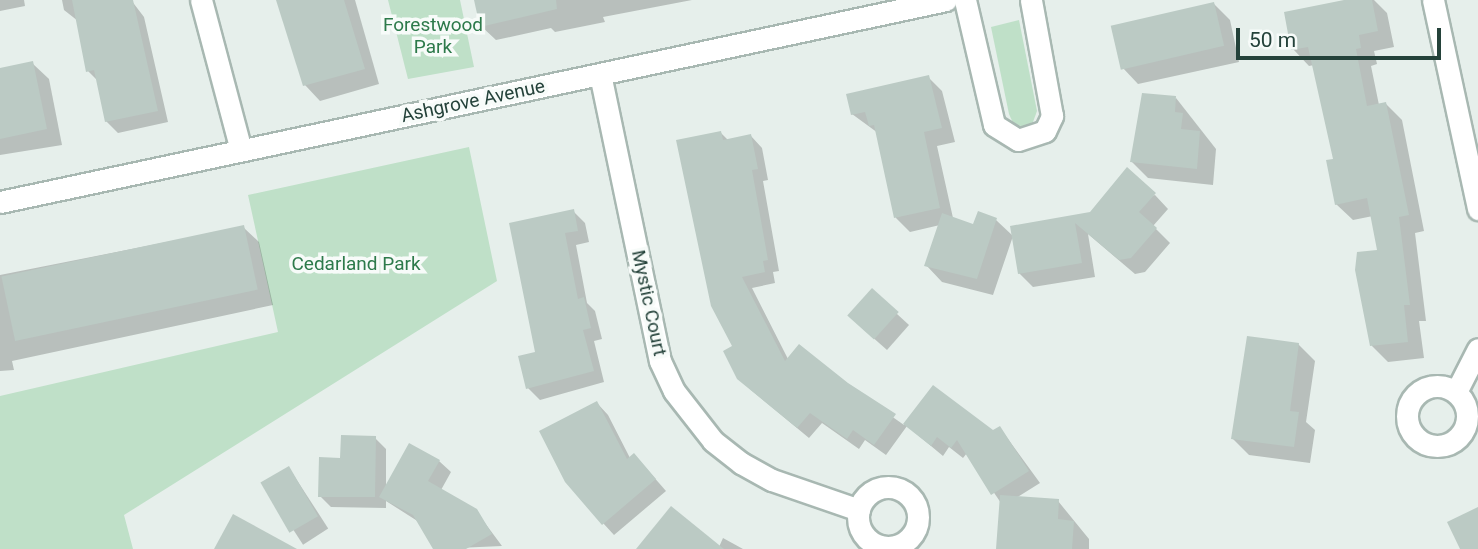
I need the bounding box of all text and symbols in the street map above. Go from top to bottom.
park label: Forestwood Park [383,14,483,58]
scale bar [1240,14,1445,58]
text: 50 m [1249,28,1296,52]
street label: Ashgrove Avenue [399,75,547,127]
street label: Mystic Court [627,248,671,358]
park label: Cedarland Park [291,253,421,275]

